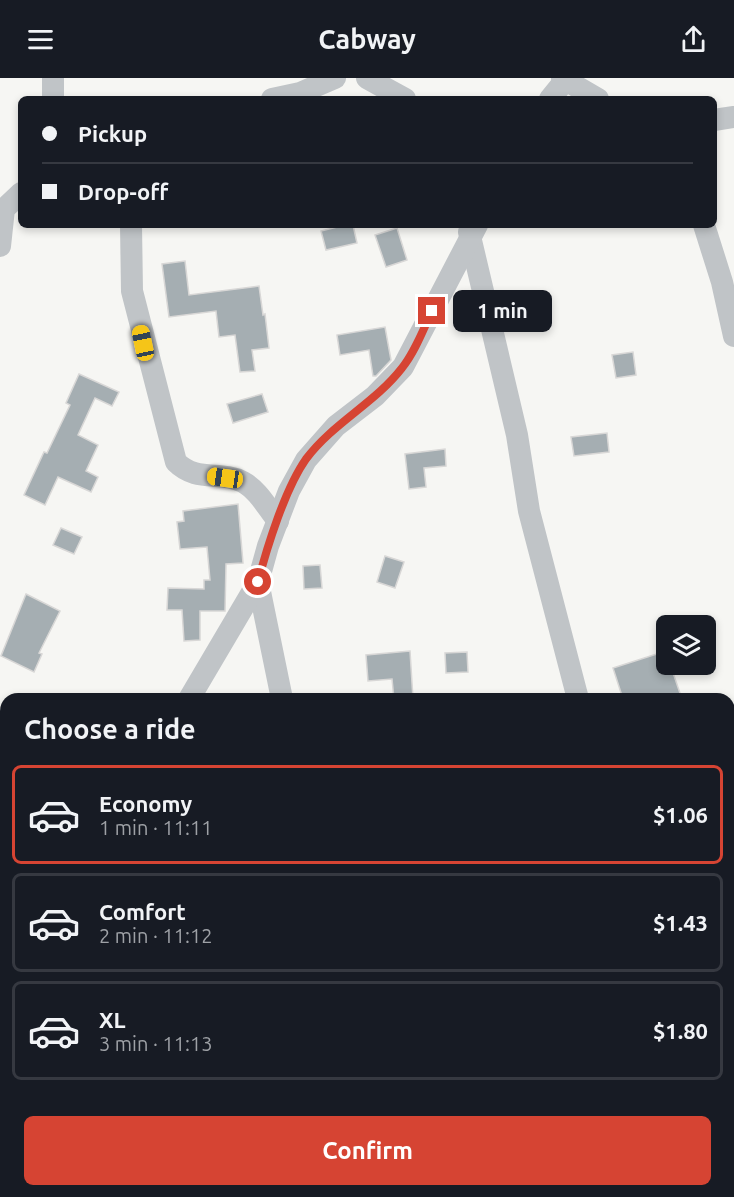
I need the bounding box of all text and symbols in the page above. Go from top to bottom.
icon: menu [24,23,57,56]
icon: share [677,23,710,56]
text: Cabway [318,24,416,54]
text: Pickup [78,121,147,146]
text: Drop-off [78,179,168,204]
callout: 1 min [453,290,552,332]
route end [418,297,445,324]
text: 1 min [477,299,528,322]
car [130,324,156,362]
car [206,467,244,489]
route start [244,568,271,595]
map controls [656,615,716,675]
button: layers [656,615,716,675]
text: Choose a ride [24,714,196,744]
icon: car [27,788,81,842]
text: Economy [99,791,192,816]
text: $1.06 [653,802,708,827]
text: 1 min · 11:11 [99,816,213,839]
icon: car [27,896,81,950]
text: Comfort [99,899,186,924]
text: $1.43 [653,910,708,935]
text: 2 min · 11:12 [99,924,213,947]
icon: car [27,1004,81,1058]
text: XL [99,1007,126,1032]
text: $1.80 [653,1018,708,1043]
text: 3 min · 11:13 [99,1032,213,1055]
button: Confirm [24,1116,711,1185]

